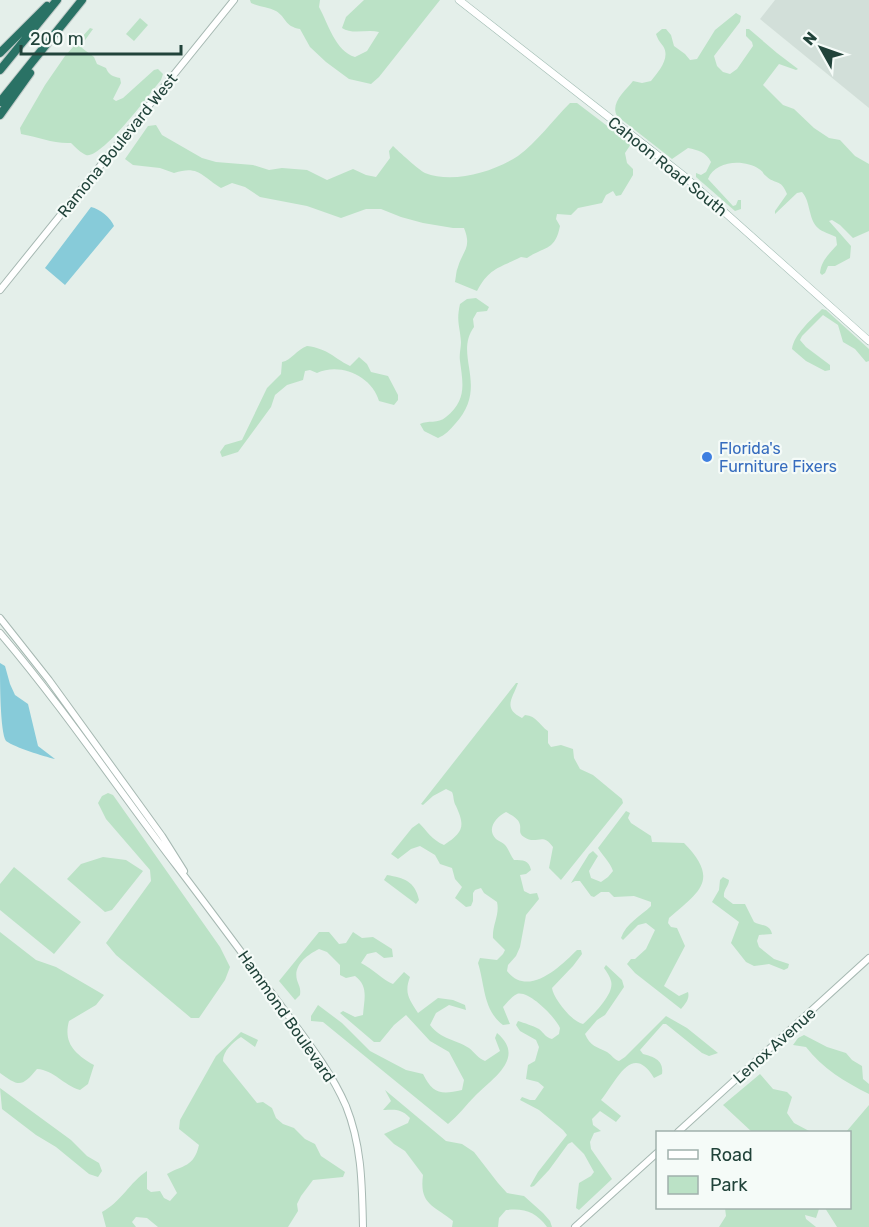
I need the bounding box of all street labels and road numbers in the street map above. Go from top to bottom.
street label: Ramona Boulevard West [54,70,181,221]
street label: Cahoon Road South [604,112,731,220]
street label: Hammond Boulevard [234,947,339,1086]
street label: Lenox Avenue [729,1003,820,1087]

